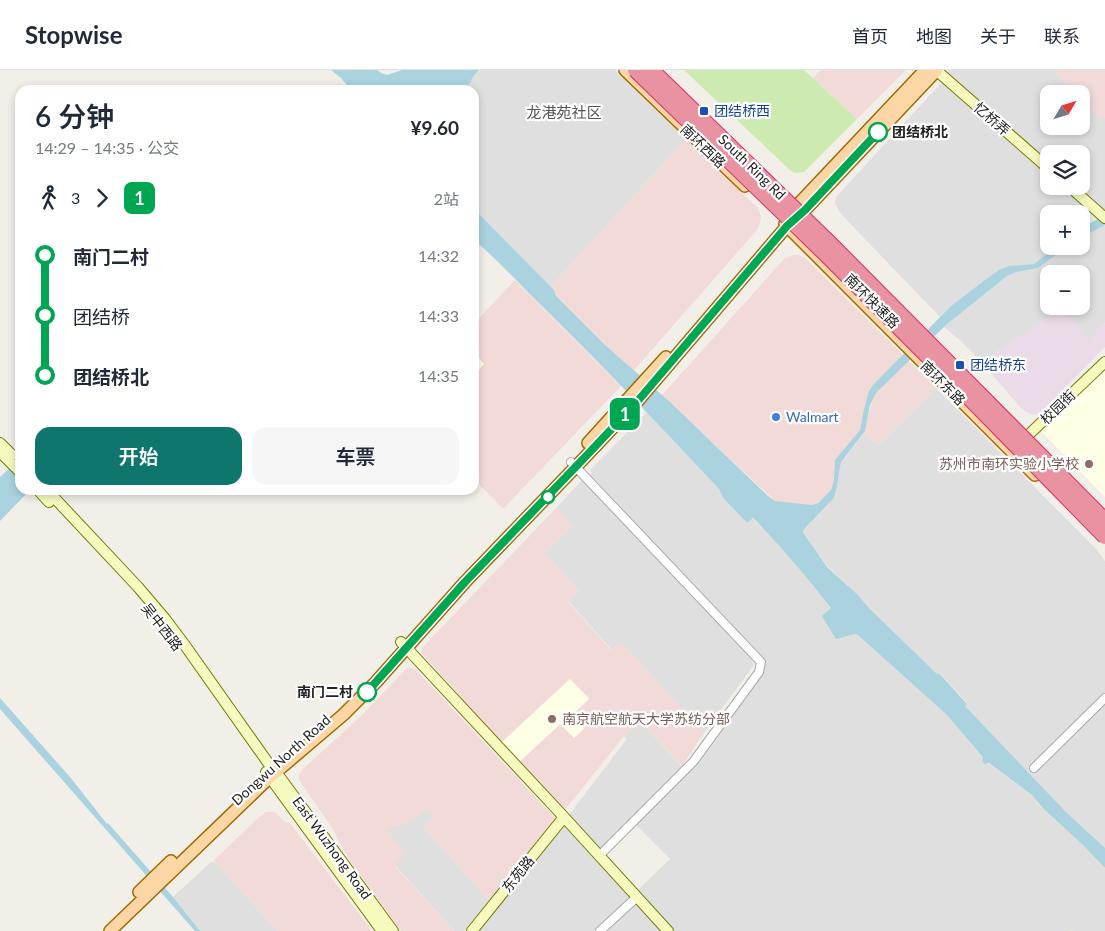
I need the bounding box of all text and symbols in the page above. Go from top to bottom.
text: Stopwise [25,20,122,49]
text: 首页 [852,25,888,47]
text: 地图 [916,25,952,47]
text: 关于 [980,25,1016,47]
text: 联系 [1044,25,1080,47]
north arrow [1040,85,1090,135]
map controls [1040,85,1090,315]
street label: 忆桥弄 [971,98,1014,139]
text: 6 分钟 [35,99,114,133]
place label: 团结桥西 [714,102,770,119]
district label: 龙港苑社区 [526,103,602,121]
marker: 团结桥西 [698,105,710,117]
text: ¥9.60 [410,116,459,139]
street label: 南环西路 [677,120,729,171]
marker: 团结桥北 [868,122,888,142]
place label: 团结桥北 [892,123,948,140]
street label: South Ring Rd [715,130,789,203]
text: 14:29 – 14:35 · 公交 [35,138,179,157]
button: layers [1040,145,1090,195]
icon: walk [35,184,63,212]
icon: forward [88,184,116,212]
text: 1 [134,187,145,209]
text: 3 [71,188,80,207]
text: 2站 [434,189,459,208]
button: + [1040,205,1090,255]
text: 南门二村 [73,245,149,268]
text: 14:32 [418,246,459,265]
button: − [1040,265,1090,315]
street label: 南环快速路 [842,270,903,331]
text: 团结桥 [73,305,130,328]
text: 14:33 [418,306,459,325]
place label: 团结桥东 [970,356,1026,373]
street label: 南环东路 [918,357,969,408]
marker: 团结桥东 [954,359,966,371]
text: 团结桥北 [73,365,149,388]
text: 14:35 [418,366,459,385]
street label: 校园街 [1037,386,1079,427]
line badge: 1 [609,398,641,430]
text: 1 [620,403,630,425]
place label: Walmart [786,408,839,425]
marker: Walmart [770,411,782,423]
button: 开始 [35,427,242,485]
button: 车票 [252,427,459,485]
place label: 苏州市南环实验小学校 [939,455,1079,472]
marker: 苏州市南环实验小学校 [1083,458,1095,470]
unlabelled marker [541,490,555,504]
street label: 吴中西路 [138,599,186,654]
marker: 南门二村 [357,682,377,702]
place label: 南门二村 [297,683,353,700]
place label: 南京航空航天大学苏纺分部 [562,710,730,727]
street label: Dongwu North Road [228,711,334,808]
marker: 南京航空航天大学苏纺分部 [546,713,558,725]
street label: East Wuzhong Road [289,793,375,902]
street label: 东苑路 [498,852,537,895]

